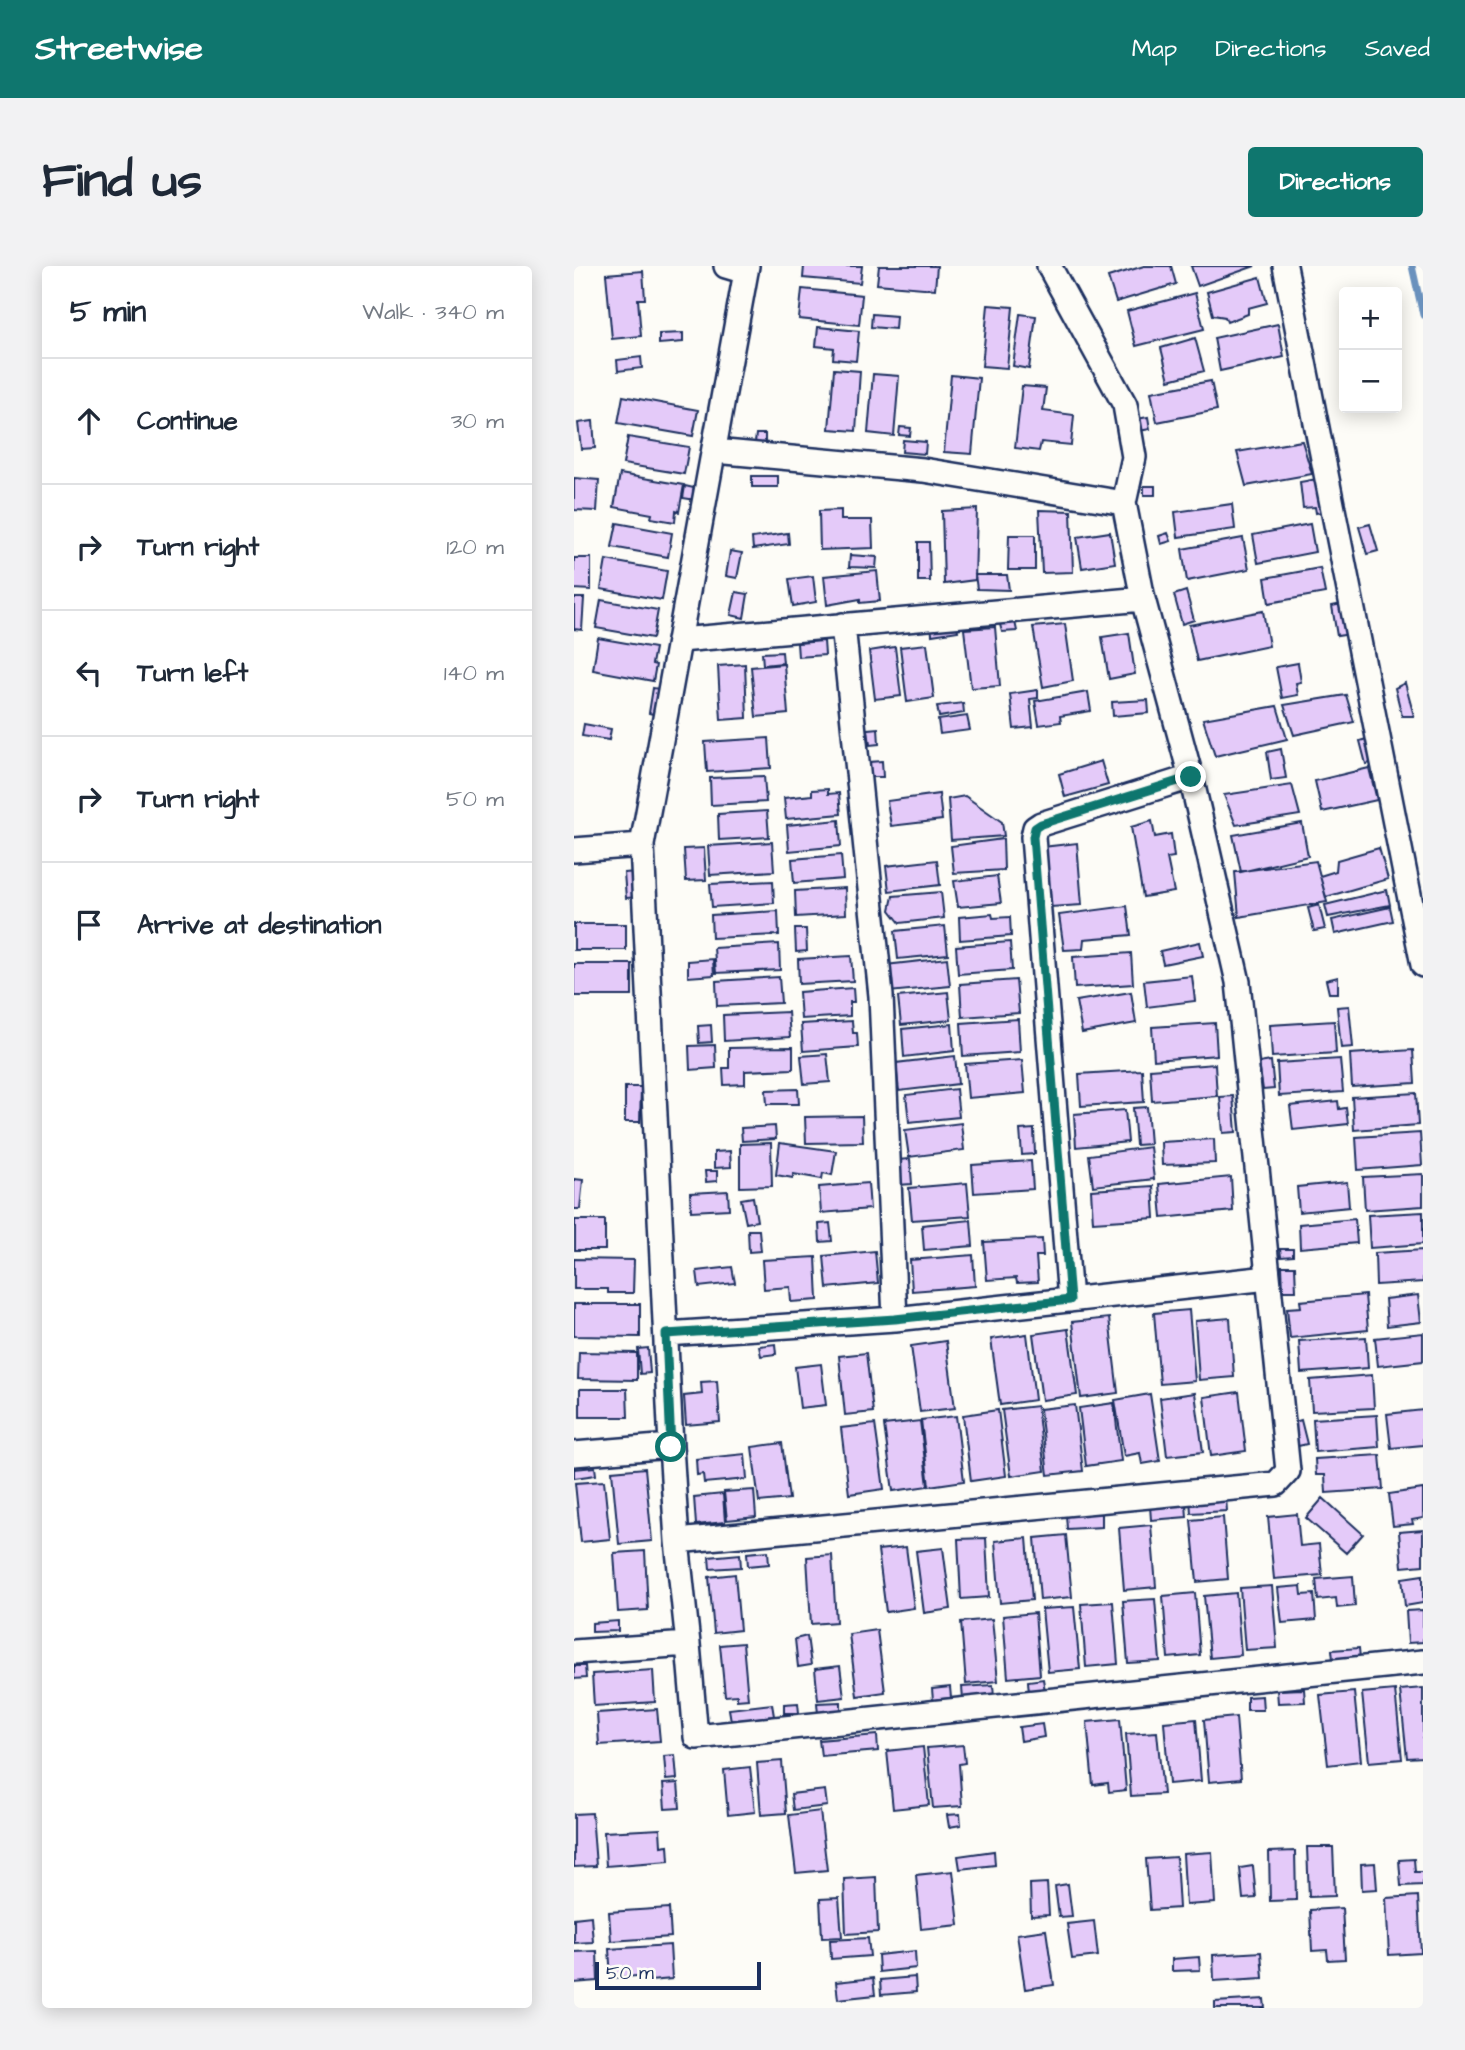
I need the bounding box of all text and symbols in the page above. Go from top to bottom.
text: Streetwise [35,26,203,72]
text: Map [1132,32,1177,66]
text: Directions [1215,32,1327,66]
text: Saved [1365,32,1430,66]
button: Directions [1248,147,1423,217]
text: Find us [42,148,202,216]
map controls [1339,287,1402,413]
button: + [1339,287,1402,350]
text: 5 min [70,291,146,333]
text: Walk · 340 m [362,296,504,328]
button: − [1339,350,1402,413]
icon: ahead [70,402,108,440]
text: Continue [137,403,238,439]
text: 30 m [451,405,504,437]
icon: right [70,528,108,566]
text: Turn right [137,529,259,565]
text: 120 m [446,531,504,563]
icon: left [70,654,108,692]
text: Turn left [137,655,248,691]
text: 140 m [444,657,504,689]
route end [1175,761,1206,792]
icon: right [70,780,108,818]
text: Turn right [137,781,259,817]
text: 50 m [446,783,504,815]
icon: arrive [70,906,108,944]
text: Arrive at destination [137,907,382,943]
route start [655,1431,686,1462]
scale bar [595,1959,761,1991]
text: 50 m [606,1960,654,1987]

